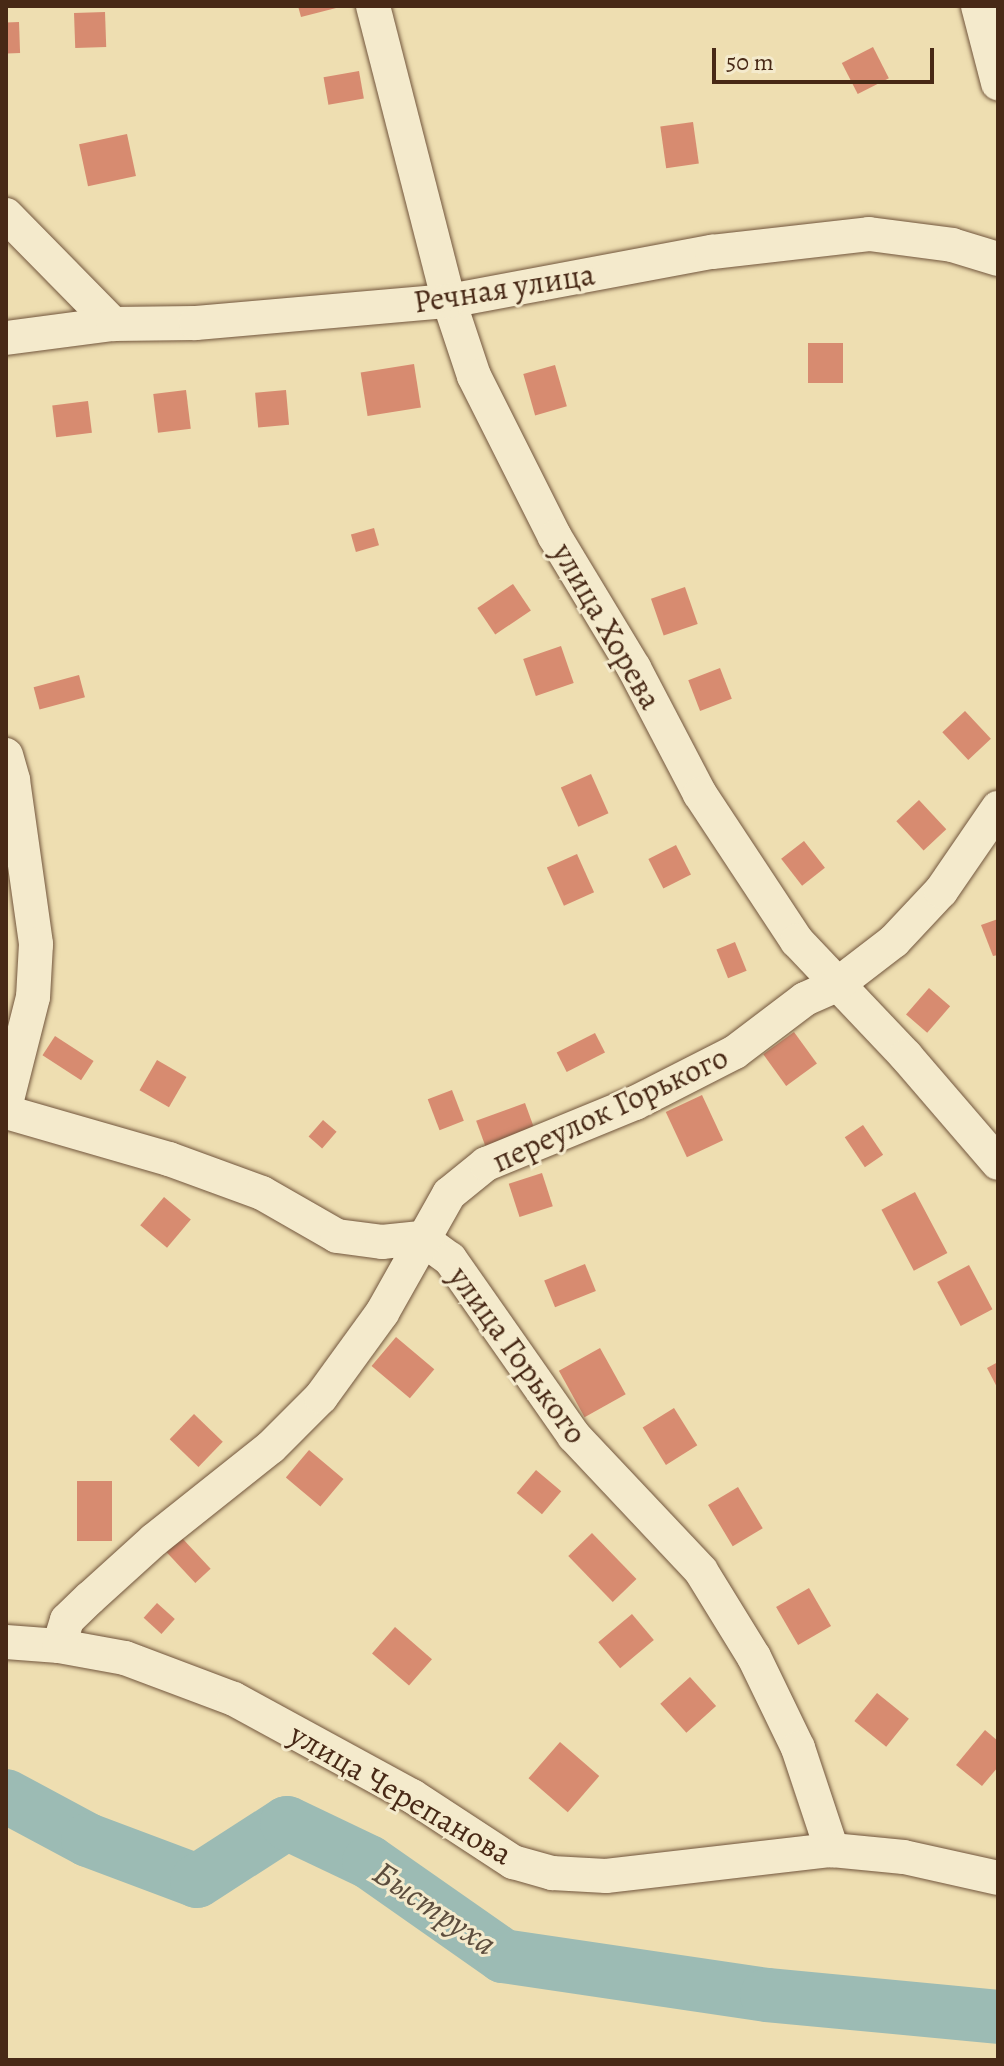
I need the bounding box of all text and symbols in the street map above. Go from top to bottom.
scale bar [716,32,938,82]
text: 50 m [726,46,774,78]
street label: Речная улица [411,255,597,321]
street label: улица Хорева [544,536,670,716]
street label: переулок Горького [486,1038,734,1180]
street label: улица Горького [441,1259,595,1451]
street label: улица Черепанова [283,1715,519,1873]
water label: Быструха [365,1852,505,1964]

